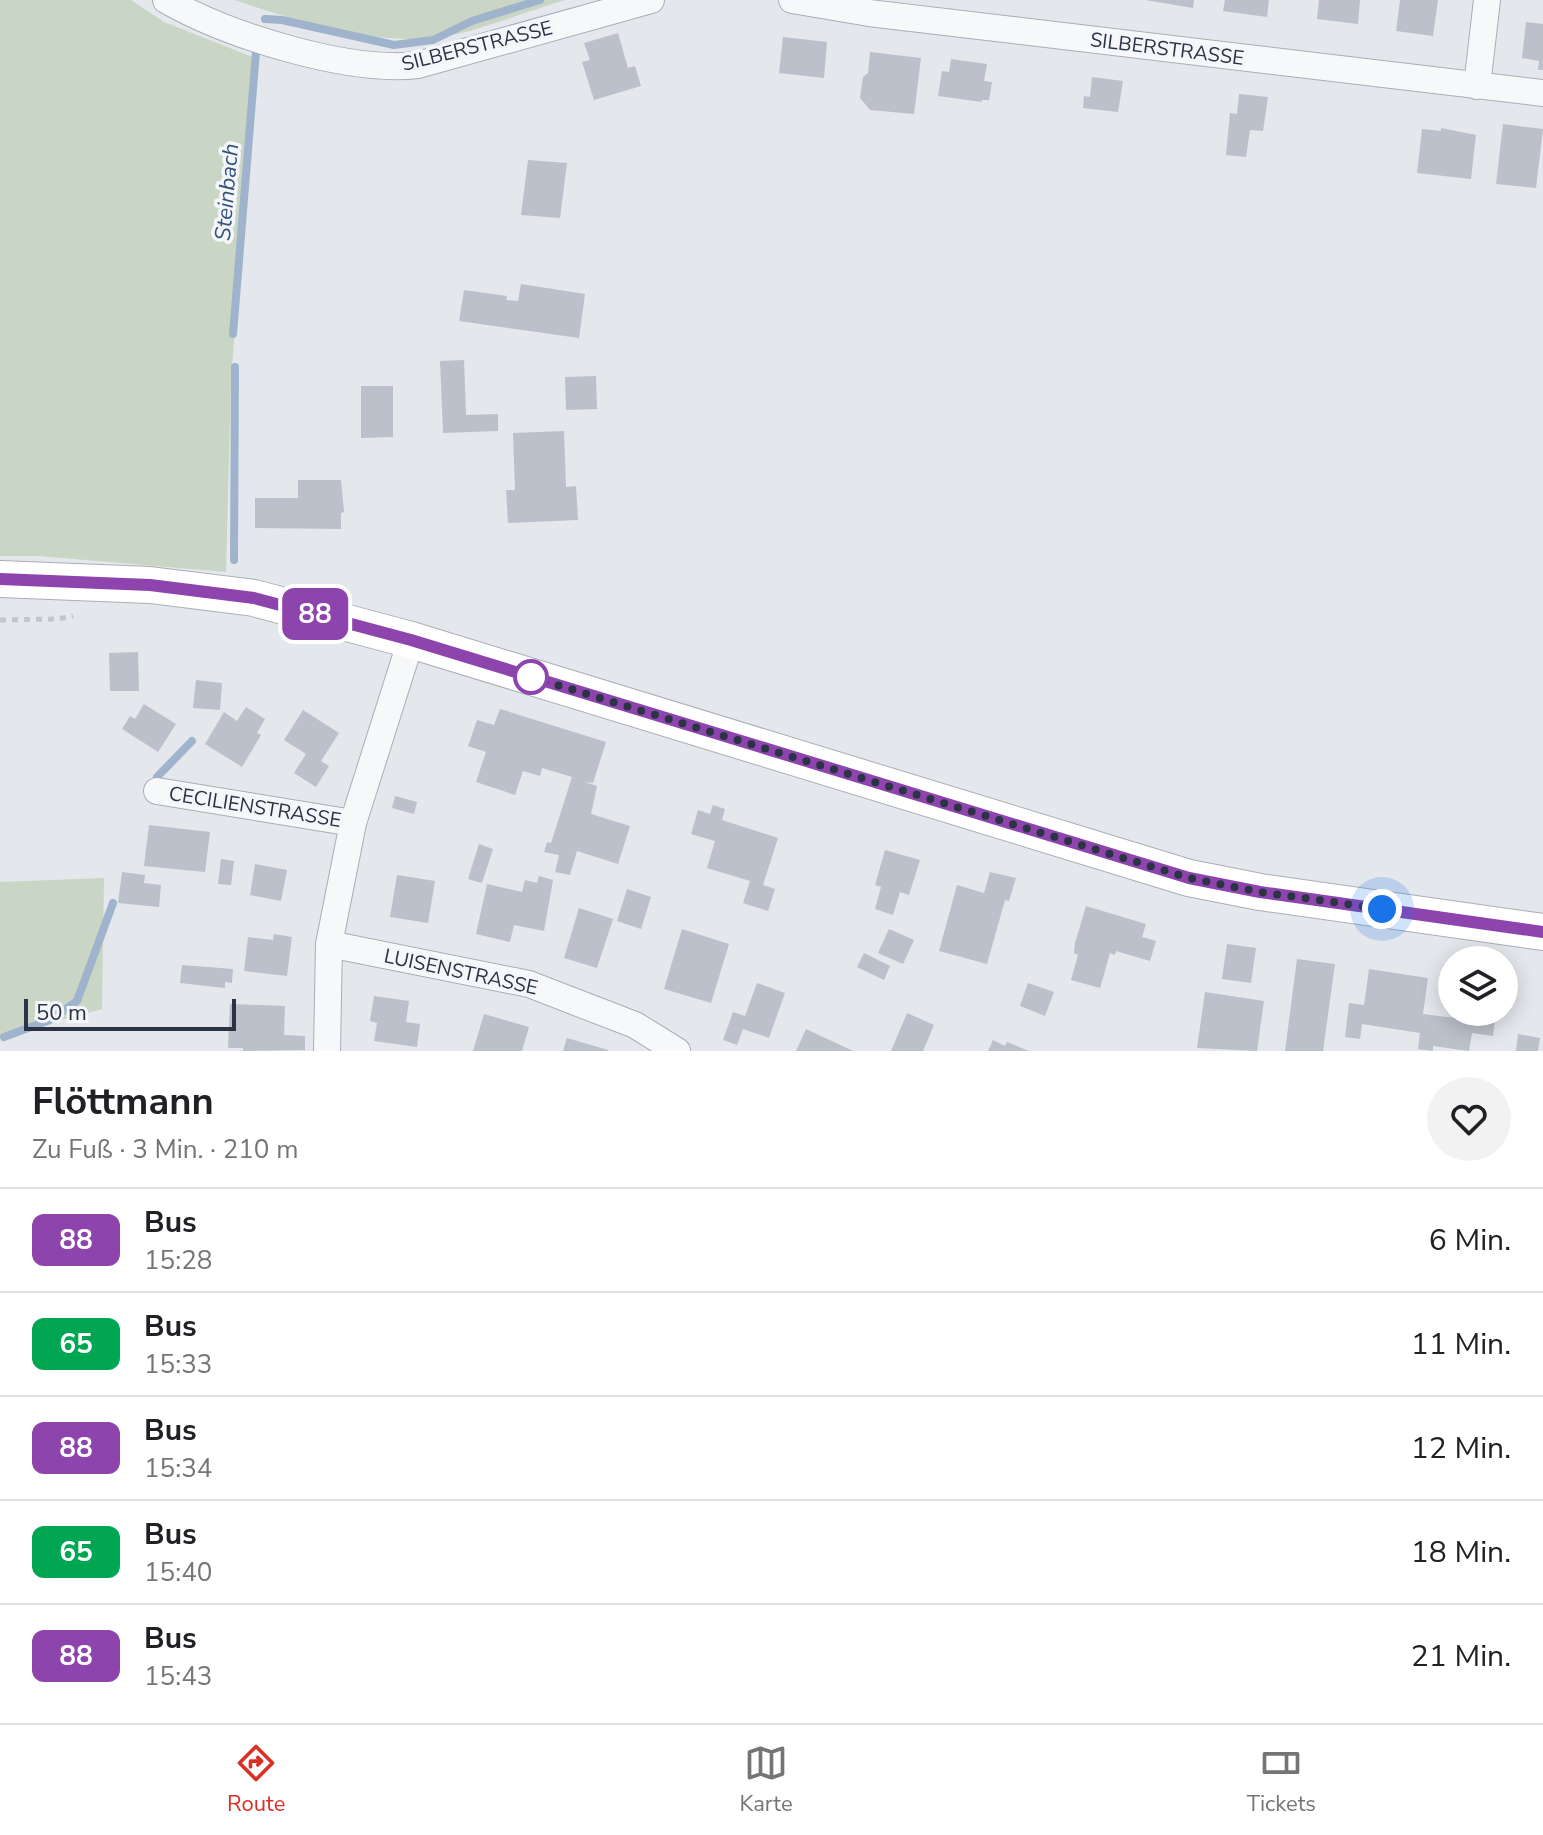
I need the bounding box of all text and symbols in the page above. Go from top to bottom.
street label: SILBERSTRASSE [399,14,555,78]
street label: SILBERSTRASSE [1089,26,1245,72]
water label: Steinbach [208,142,246,242]
line badge: 88 [279,588,351,640]
text: 88 [298,595,332,633]
unlabelled marker [514,660,548,694]
street label: CECILIENSTRASSE [167,780,343,834]
your location [1362,889,1402,929]
street label: LUISENSTRASSE [382,943,540,1001]
map controls [1438,946,1518,1026]
button: layers [1438,946,1518,1026]
scale bar [24,995,236,1031]
text: 50 m [36,998,87,1028]
text: Flöttmann [32,1076,214,1127]
button: heart [1427,1077,1511,1161]
text: Zu Fuß · 3 Min. · 210 m [32,1132,298,1167]
text: Bus [144,1202,197,1243]
text: 6 Min. [1429,1220,1511,1261]
text: 88 [59,1221,93,1259]
text: 15:28 [144,1243,212,1278]
text: Bus [144,1306,197,1347]
text: 11 Min. [1411,1324,1511,1365]
text: 65 [59,1325,93,1363]
text: 15:33 [144,1347,212,1382]
text: Bus [144,1410,197,1451]
text: 12 Min. [1411,1428,1511,1469]
text: 88 [59,1429,93,1467]
text: 15:34 [144,1451,212,1486]
text: Bus [144,1514,197,1555]
text: 18 Min. [1411,1532,1511,1573]
text: 65 [59,1533,93,1571]
text: 15:40 [144,1555,212,1590]
text: Bus [144,1618,197,1659]
text: 21 Min. [1411,1636,1511,1677]
text: 88 [59,1637,93,1675]
text: 15:43 [144,1659,212,1694]
tab: Route [227,1741,285,1819]
tab: Karte [739,1741,793,1819]
tab: Tickets [1247,1741,1316,1819]

